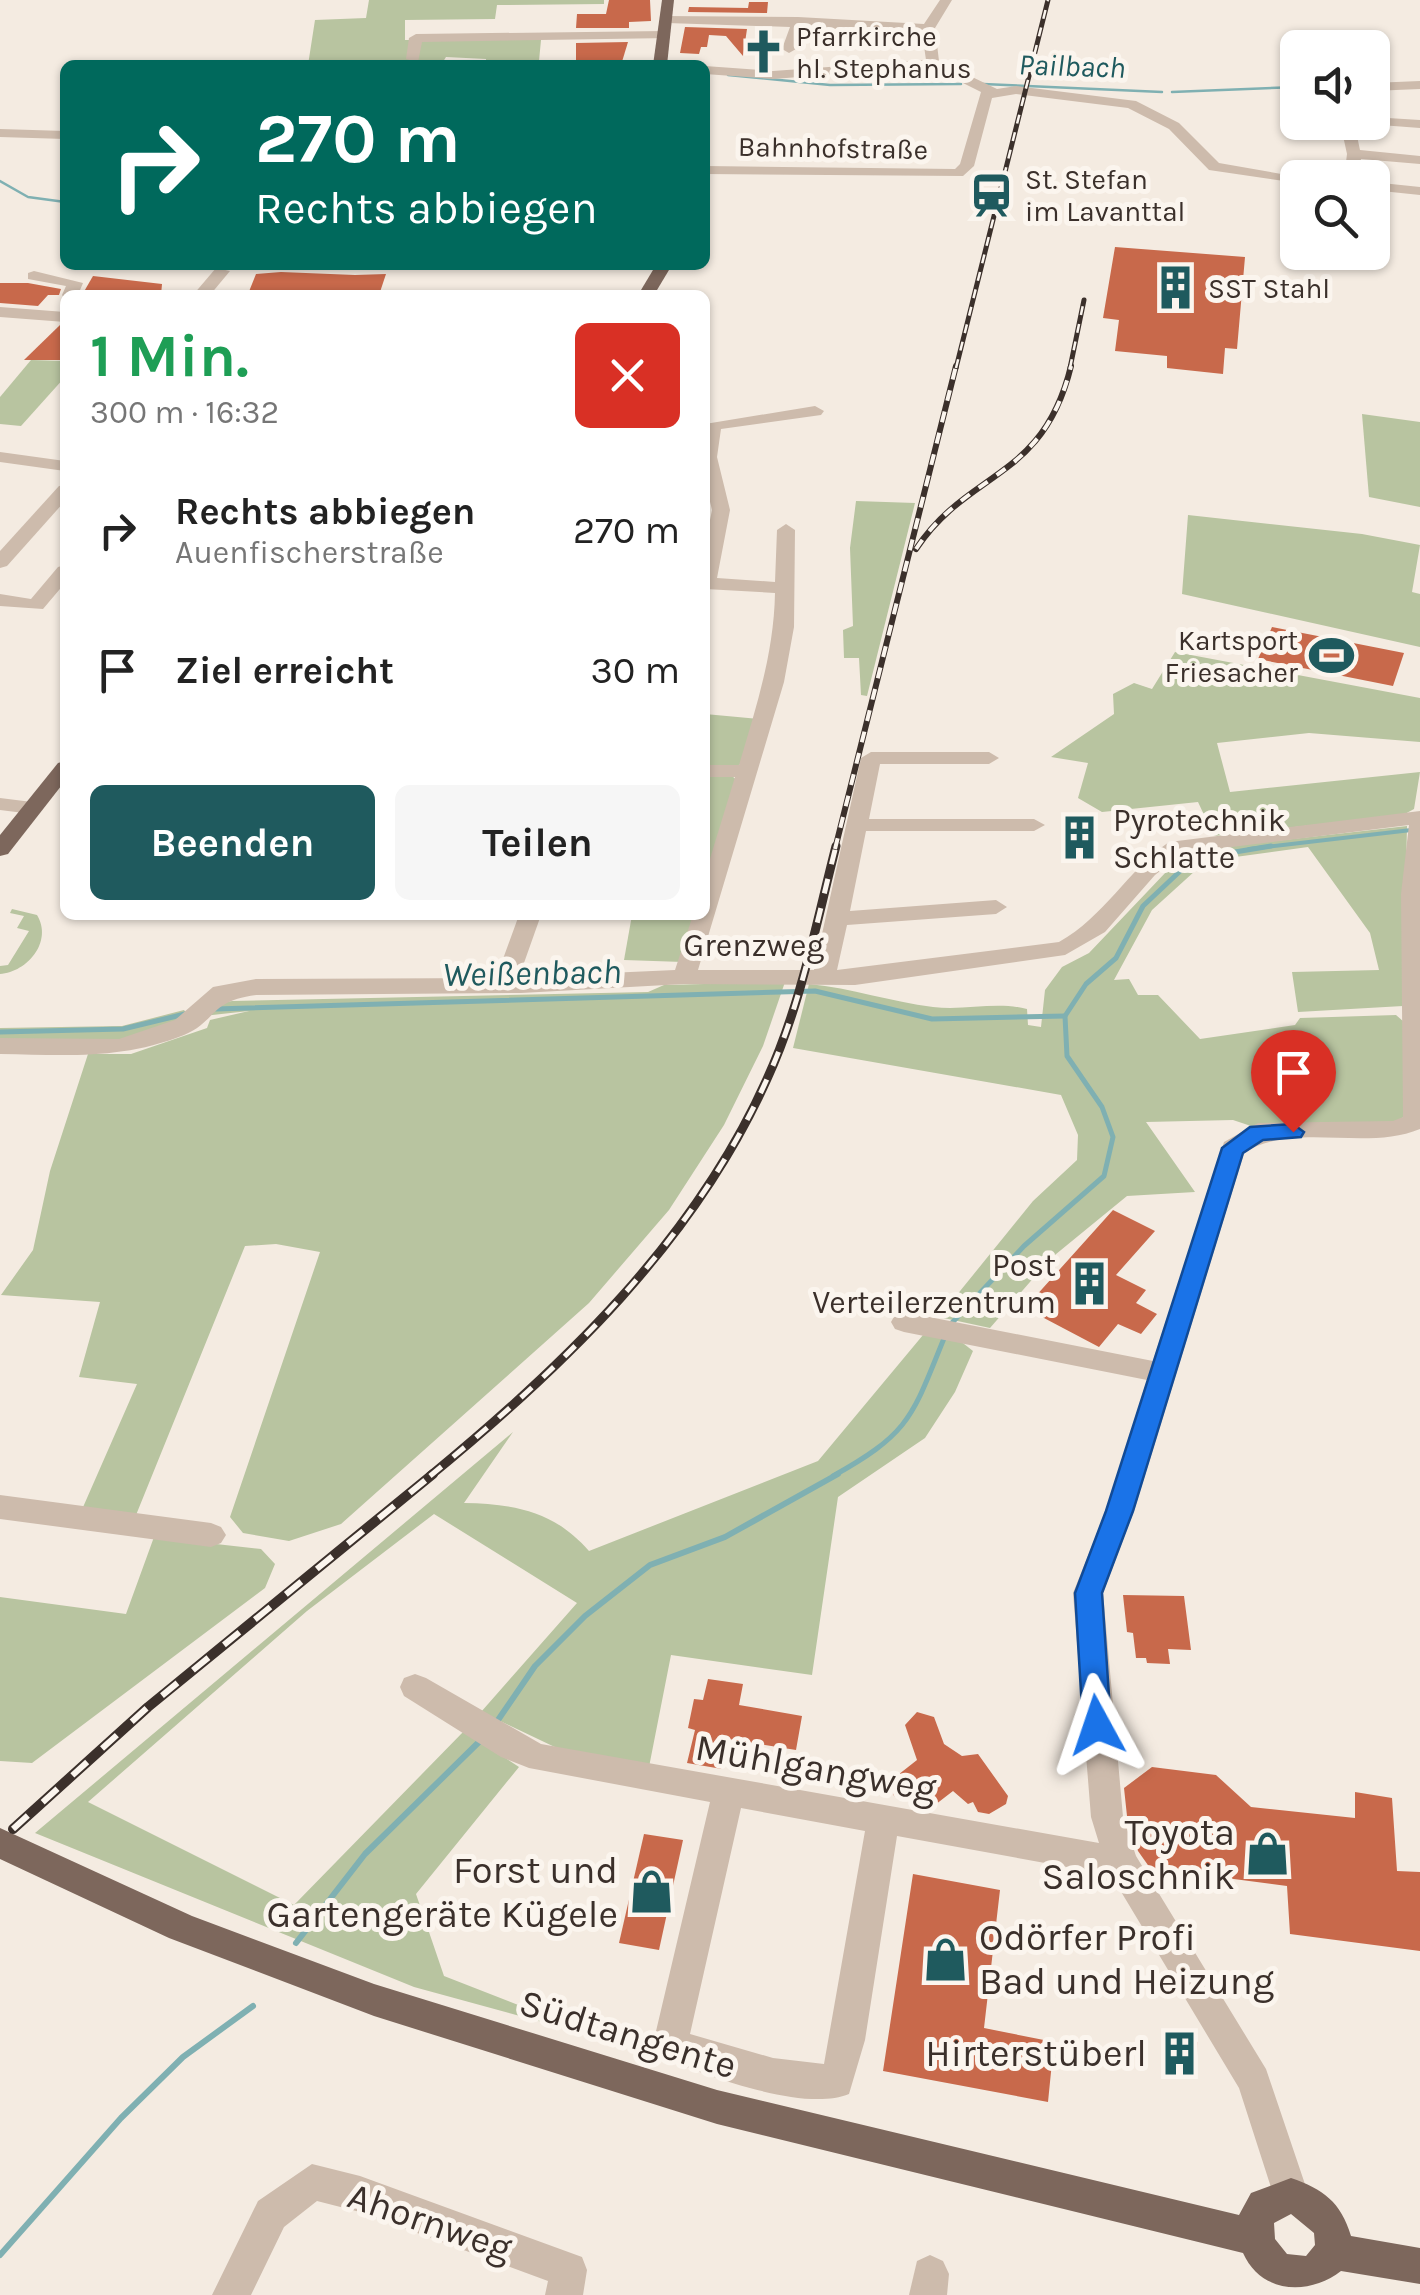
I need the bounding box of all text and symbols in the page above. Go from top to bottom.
place label: Pfarrkirche hl. Stephanus [796,20,971,85]
church icon: Pfarrkirche hl. Stephanus [739,28,787,76]
map controls [1280,30,1390,270]
button: sound [1280,30,1390,140]
water label: Pailbach [1018,46,1126,86]
text: 270 m [255,98,461,180]
icon: right [90,100,220,230]
street label: Bahnhofstraße [738,130,928,166]
button: search [1280,160,1390,270]
place label: St. Stefan im Lavanttal [1025,163,1185,228]
station icon: St. Stefan im Lavanttal [968,171,1016,219]
text: Rechts abbiegen [255,182,598,234]
building icon: SST Stahl [1151,264,1199,312]
place label: SST Stahl [1208,272,1330,305]
text: 1 Min. [90,321,249,391]
button: close [575,323,680,428]
text: 300 m · 16:32 [90,394,279,431]
text: Rechts abbiegen [175,489,475,534]
icon: right [90,503,145,558]
text: 270 m [573,508,680,553]
text: Auenfischerstraße [175,534,444,571]
place label: Kartsport Friesacher [1165,624,1299,689]
sports icon: Kartsport Friesacher [1307,632,1355,680]
icon: arrive [90,643,145,698]
text: Ziel erreicht [175,648,394,693]
text: 30 m [590,648,680,693]
button: Beenden [90,785,375,900]
button: Teilen [395,785,680,900]
place label: Pyrotechnik Schlatte [1113,802,1286,876]
building icon: Pyrotechnik Schlatte [1056,814,1104,862]
street label: Grenzweg [684,927,824,964]
water label: Weißenbach [442,951,622,995]
pin [1251,1030,1336,1133]
icon: arrive [1266,1045,1321,1100]
place label: Post Verteilerzentrum [812,1247,1056,1321]
building icon: Post Verteilerzentrum [1065,1259,1113,1307]
position arrow [1045,1673,1149,1777]
street label: Mühlgangweg [692,1725,940,1811]
place label: Toyota Saloschnik [1042,1810,1235,1899]
shop icon: Toyota Saloschnik [1244,1830,1292,1878]
place label: Forst und Gartengeräte Kügele [266,1848,618,1937]
shop icon: Forst und Gartengeräte Kügele [627,1868,675,1916]
place label: Odörfer Profi Bad und Heizung [979,1915,1274,2004]
shop icon: Odörfer Profi Bad und Heizung [922,1935,970,1983]
street label: Südtangente [514,1980,742,2088]
building icon: Hirterstüberl [1156,2029,1204,2077]
place label: Hirterstüberl [925,2031,1147,2076]
street label: Ahornweg [342,2173,518,2271]

